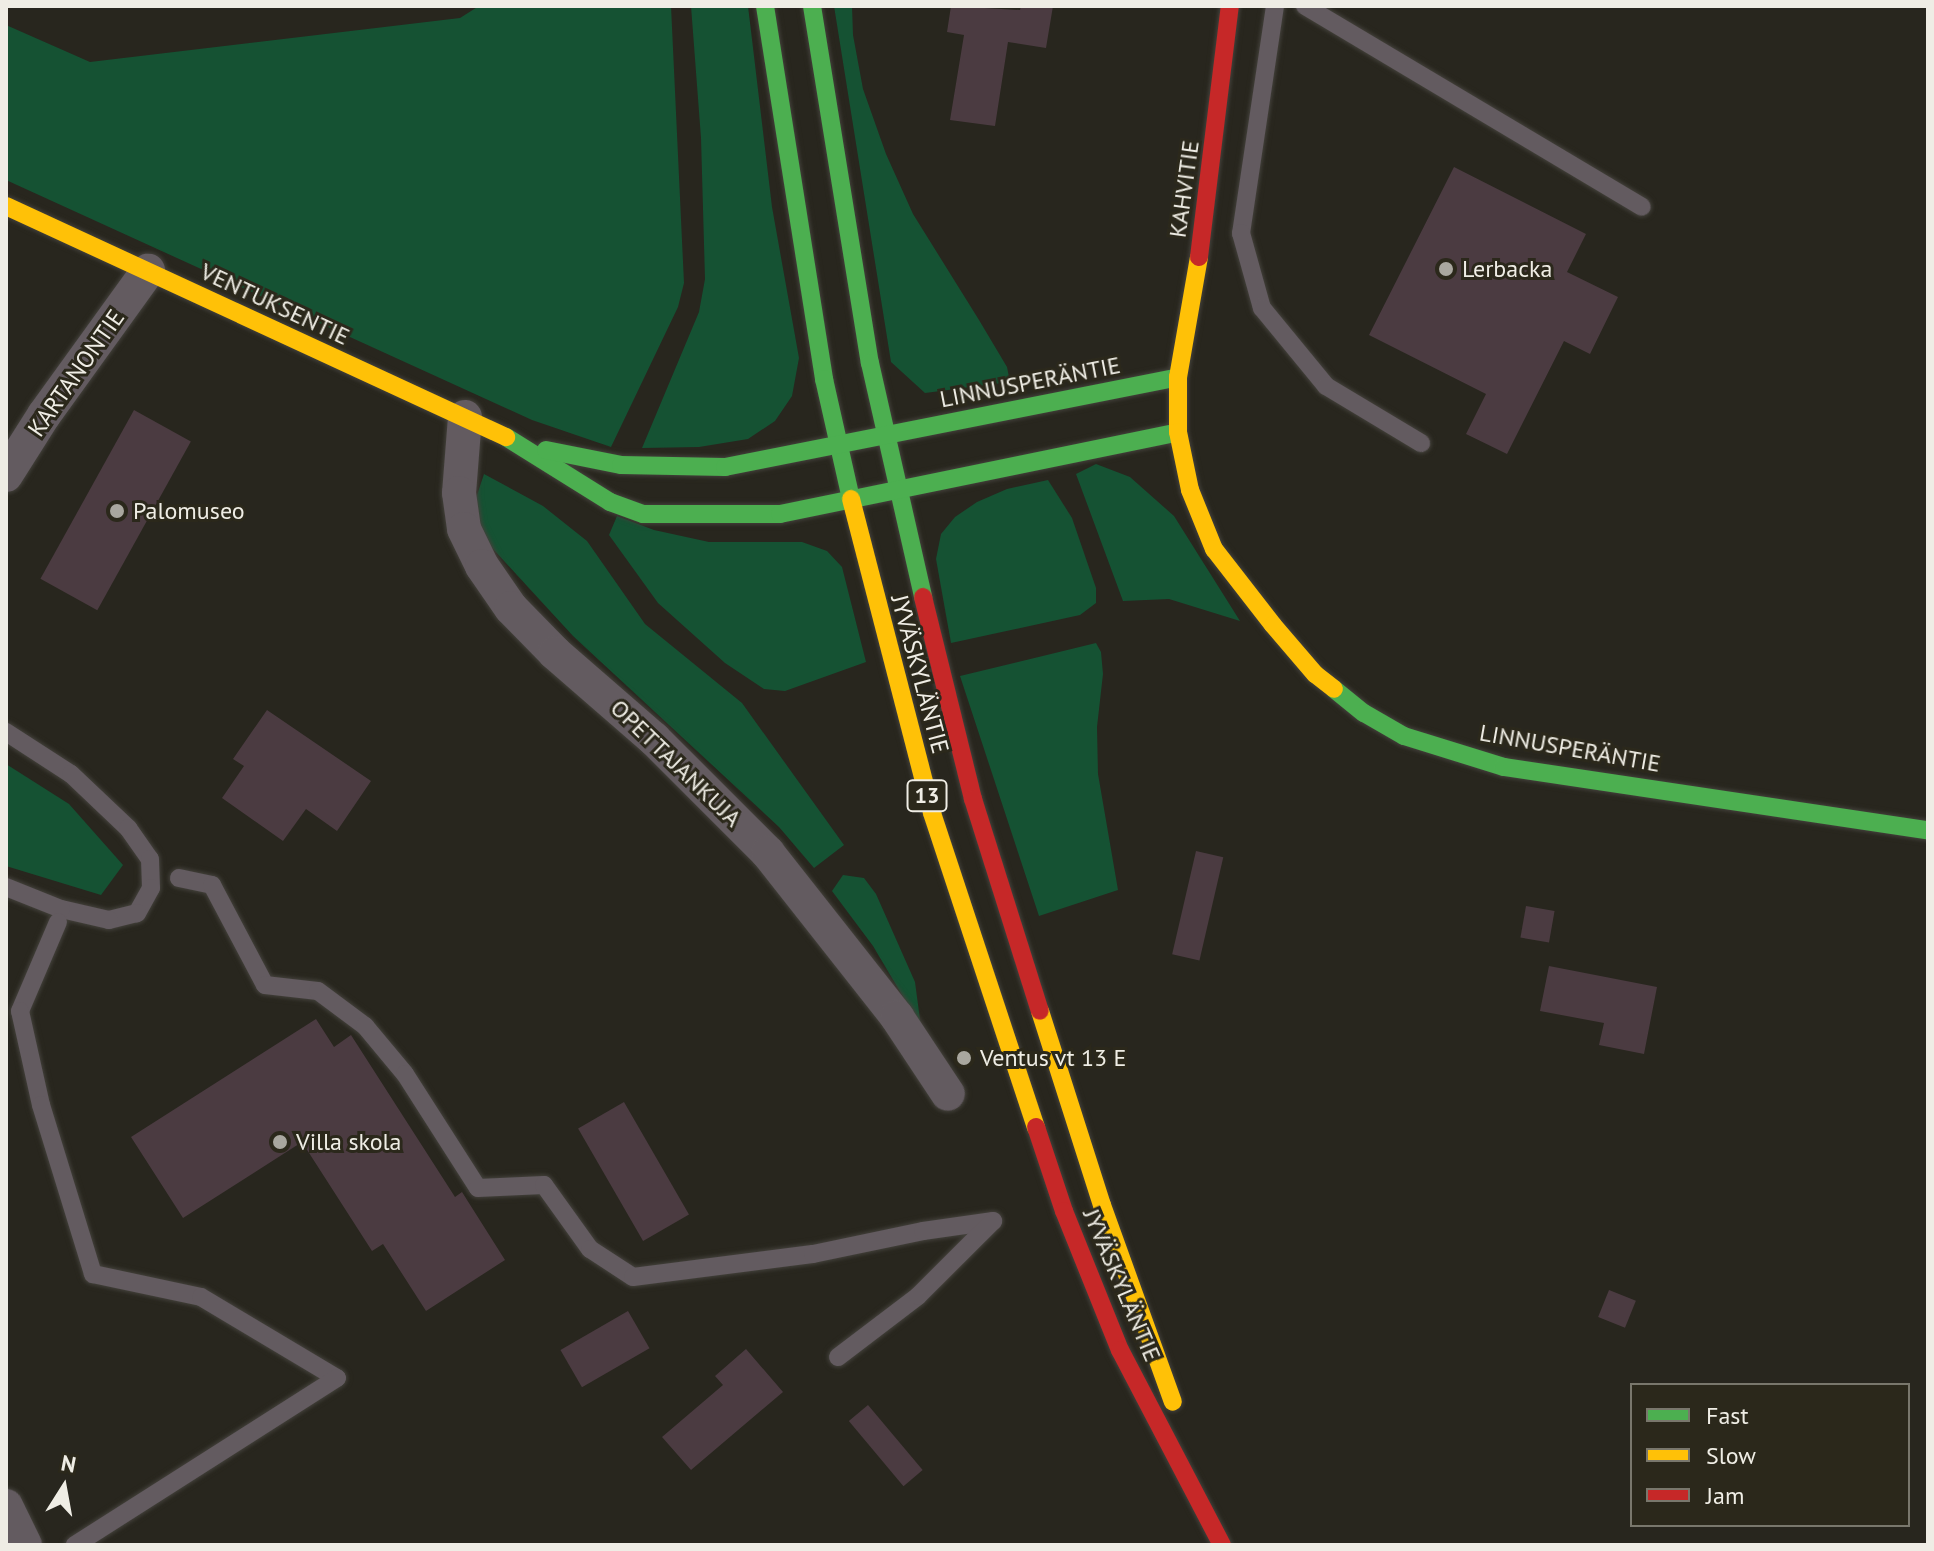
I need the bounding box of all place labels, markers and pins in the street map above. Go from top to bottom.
place label: Lerbacka [1462,255,1552,283]
marker: Lerbacka [1437,260,1455,278]
place label: Palomuseo [133,497,245,525]
marker: Palomuseo [108,502,126,520]
place label: Ventus vt 13 E [980,1044,1127,1072]
marker: Ventus vt 13 E [955,1049,973,1067]
place label: Villa skola [296,1128,401,1156]
marker: Villa skola [271,1133,289,1151]

